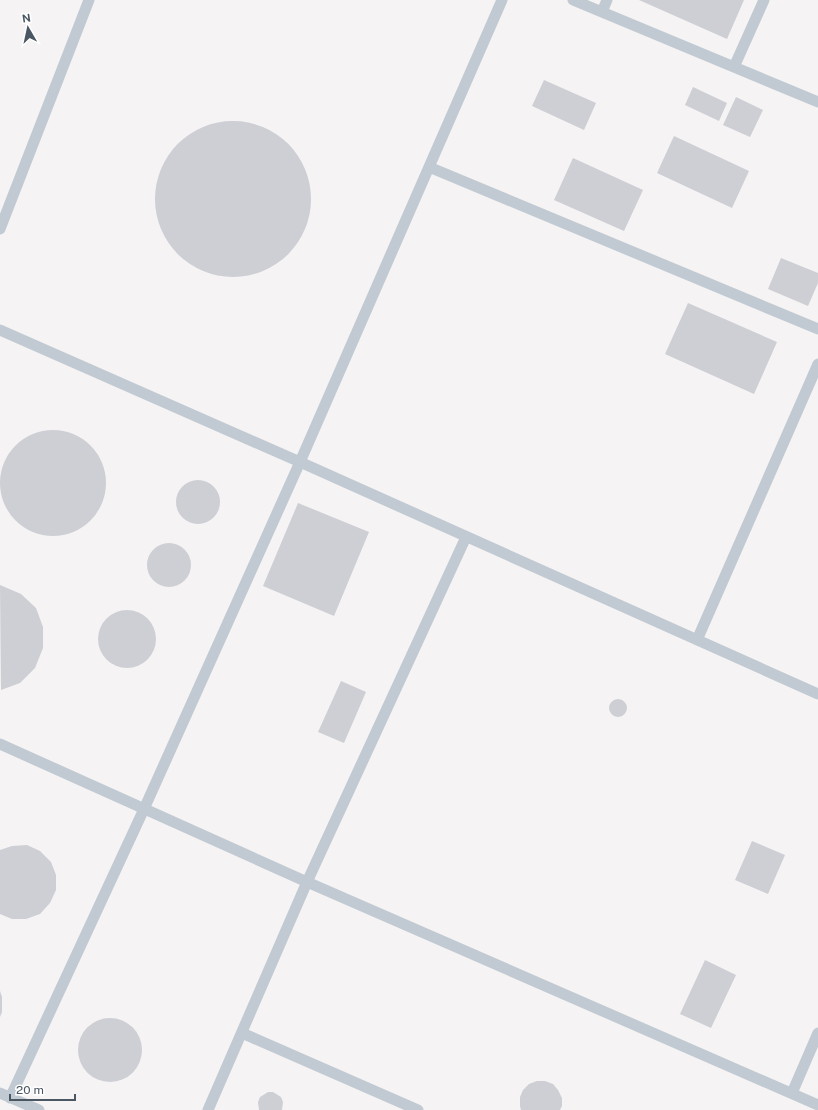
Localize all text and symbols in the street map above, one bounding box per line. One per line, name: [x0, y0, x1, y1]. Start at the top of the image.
north arrow: [8, 8, 48, 48]
text: N: [21, 12, 32, 25]
scale bar: [10, 1076, 75, 1102]
text: 20 m: [16, 1083, 44, 1097]

